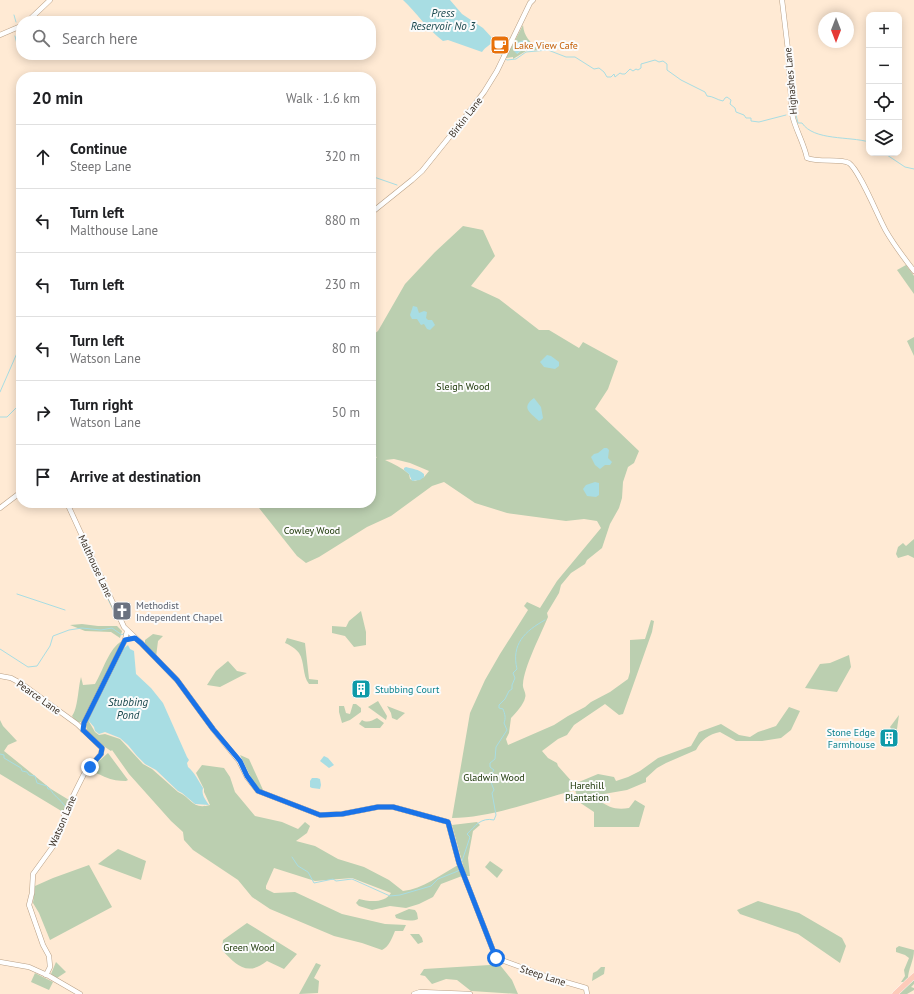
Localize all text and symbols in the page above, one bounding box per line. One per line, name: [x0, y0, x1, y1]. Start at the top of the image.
water label: Press Reservoir No 3: [411, 6, 476, 33]
north arrow: [818, 12, 854, 48]
map controls: [866, 12, 902, 156]
button: +: [866, 12, 902, 48]
search box: [16, 16, 376, 60]
icon: search: [30, 27, 52, 49]
text: Search here: [62, 29, 138, 48]
cafe icon: Lake View Cafe: [489, 34, 511, 56]
place label: Lake View Cafe: [514, 39, 578, 52]
street label: Highashes Lane: [781, 47, 800, 115]
button: −: [866, 48, 902, 84]
button: locate: [866, 84, 902, 120]
text: 20 min: [32, 87, 83, 109]
text: Walk · 1.6 km: [286, 90, 360, 107]
street label: Birkin Lane: [445, 94, 485, 140]
button: layers: [866, 120, 902, 156]
text: Continue: [70, 139, 127, 158]
icon: ahead: [32, 146, 54, 168]
text: 320 m: [325, 148, 360, 165]
text: Steep Lane: [70, 158, 131, 175]
text: Turn left: [70, 203, 124, 222]
icon: left: [32, 210, 54, 232]
text: 880 m: [325, 212, 360, 229]
text: Malthouse Lane: [70, 222, 158, 239]
icon: left: [32, 274, 54, 296]
text: Turn left: [70, 275, 124, 294]
text: 230 m: [325, 276, 360, 293]
text: Turn left: [70, 331, 124, 350]
icon: left: [32, 338, 54, 360]
text: 80 m: [332, 340, 360, 357]
text: Watson Lane: [70, 350, 141, 367]
park label: Sleigh Wood: [436, 380, 490, 393]
text: Turn right: [70, 395, 133, 414]
icon: right: [32, 402, 54, 424]
text: 50 m: [332, 404, 360, 421]
text: Watson Lane: [70, 414, 141, 431]
icon: arrive: [32, 466, 54, 488]
text: Arrive at destination: [70, 467, 201, 486]
park label: Cowley Wood: [284, 524, 340, 537]
street label: Malthouse Lane: [75, 533, 116, 600]
place label: Methodist Independent Chapel: [136, 599, 222, 624]
church icon: Methodist Independent Chapel: [111, 600, 133, 622]
street label: Pearce Lane: [14, 677, 63, 717]
building icon: Stubbing Court: [350, 678, 372, 700]
place label: Stubbing Court: [375, 683, 440, 696]
water label: Stubbing Pond: [108, 695, 149, 722]
place label: Stone Edge Farmhouse: [827, 726, 875, 751]
building icon: Stone Edge Farmhouse: [878, 727, 900, 749]
route end: [81, 758, 99, 776]
park label: Gladwin Wood: [463, 771, 525, 784]
park label: Harehill Plantation: [565, 779, 609, 804]
street label: Watson Lane: [46, 794, 79, 849]
park label: Green Wood: [223, 941, 275, 954]
route start: [487, 949, 505, 967]
street label: Steep Lane: [518, 962, 567, 989]

